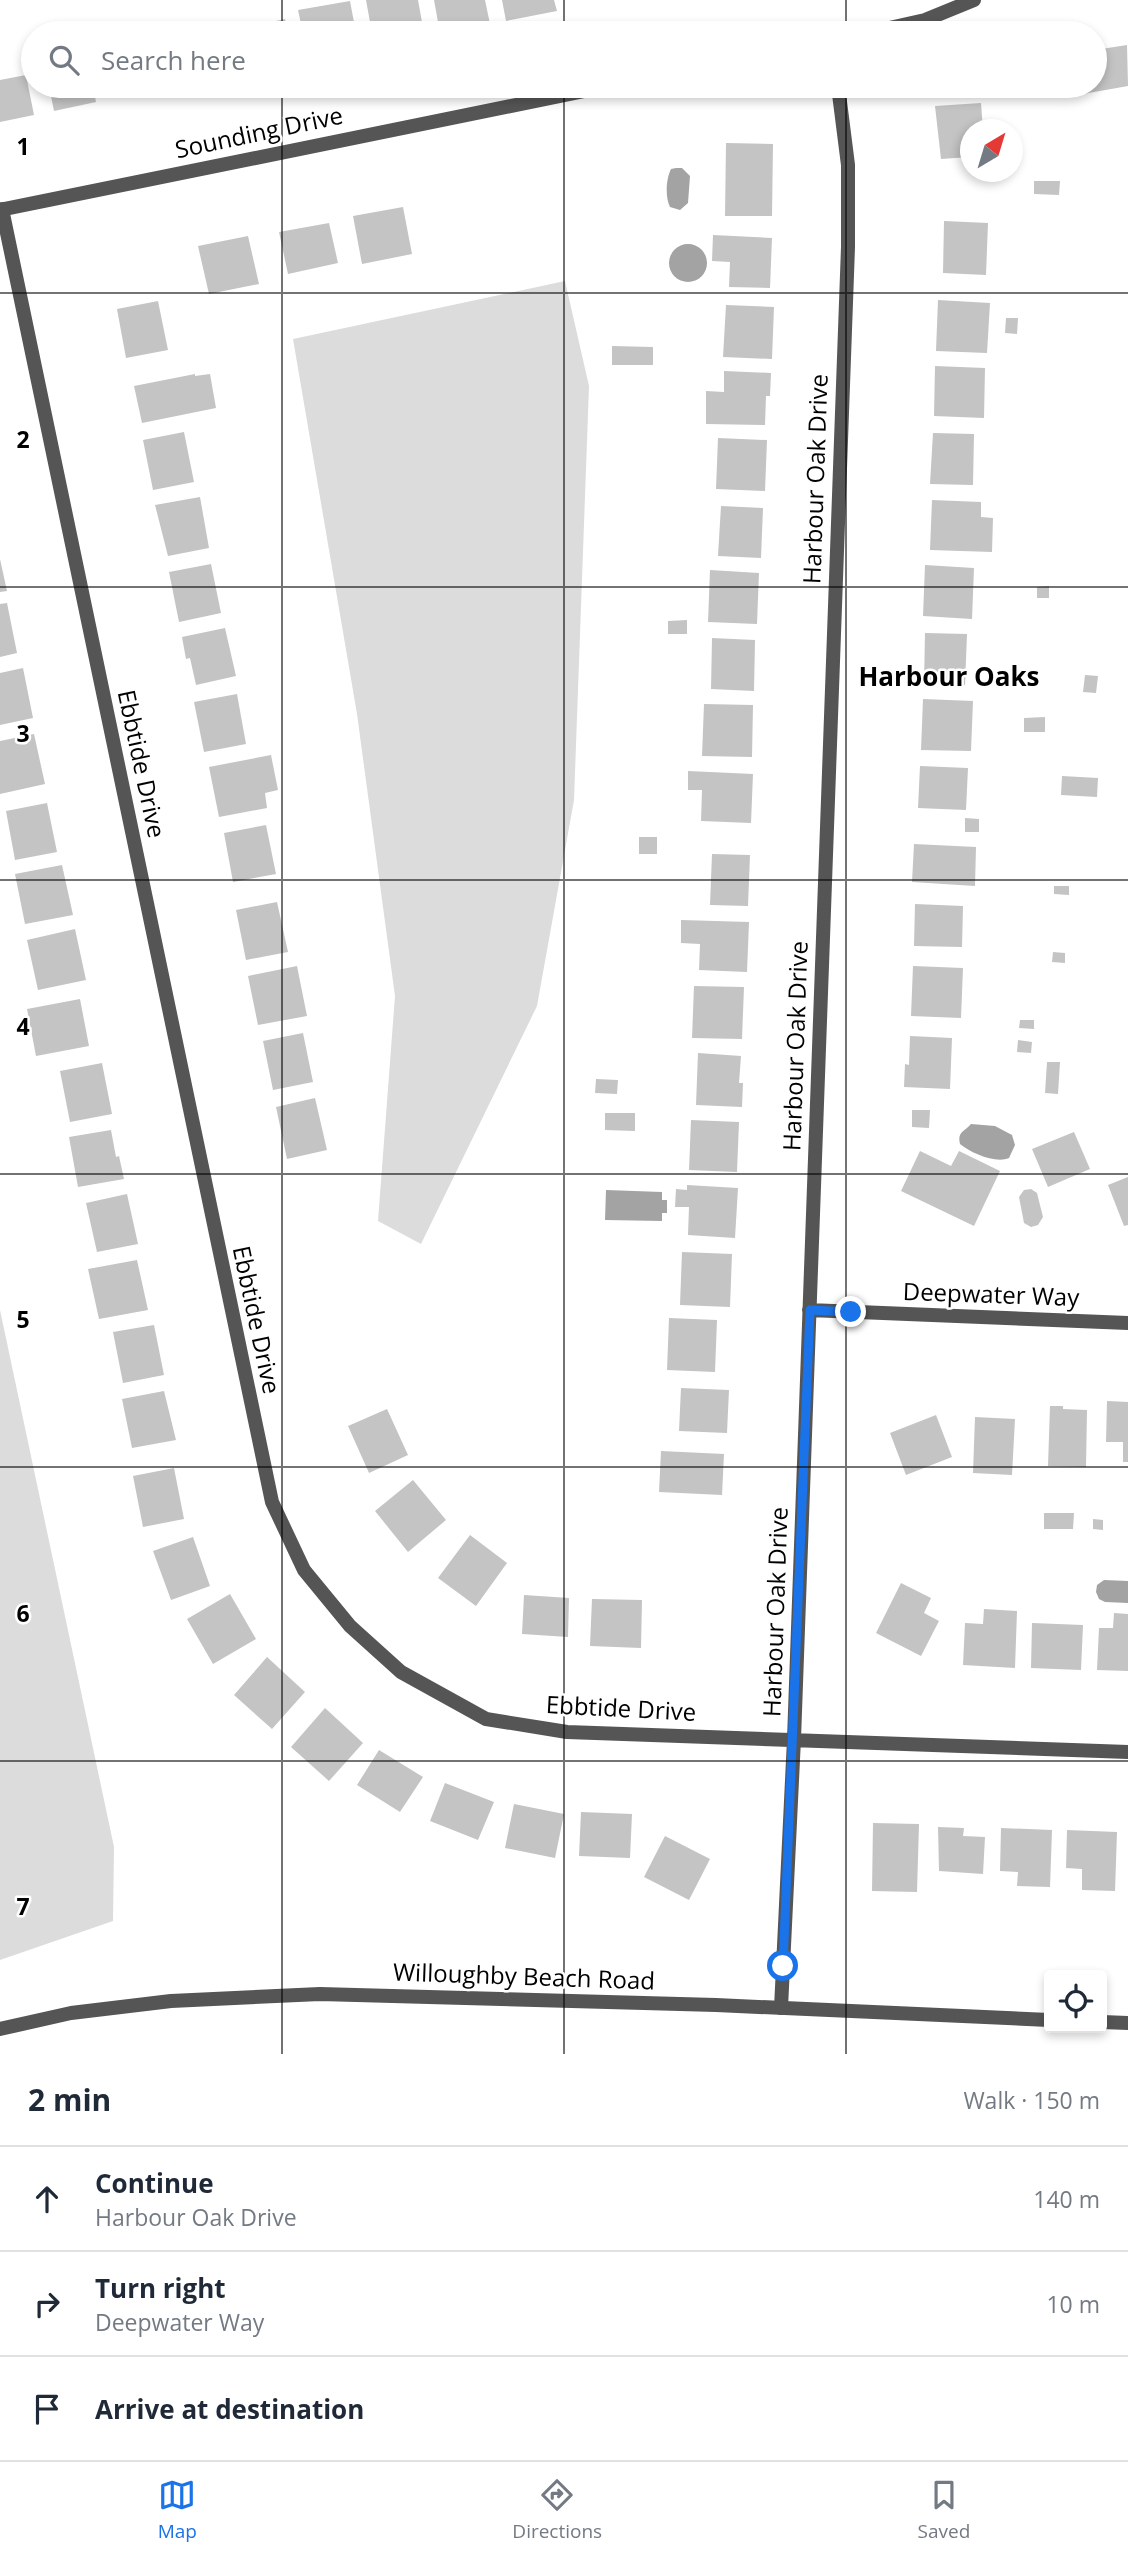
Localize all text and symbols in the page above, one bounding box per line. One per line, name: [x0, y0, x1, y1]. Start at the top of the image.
search box: [21, 21, 1107, 98]
icon: search: [45, 41, 83, 79]
text: Search here: [101, 42, 246, 78]
street label: Sounding Drive: [172, 98, 346, 165]
north arrow: [960, 119, 1023, 182]
text: 1: [16, 130, 30, 162]
street label: Harbour Oak Drive: [794, 373, 835, 585]
text: 2: [16, 423, 30, 455]
district label: Harbour Oaks: [858, 658, 1040, 694]
street label: Ebbtide Drive: [111, 687, 174, 841]
text: 3: [16, 717, 30, 749]
street label: Harbour Oak Drive: [774, 940, 815, 1152]
text: 4: [16, 1010, 30, 1042]
street label: Ebbtide Drive: [226, 1243, 289, 1397]
street label: Deepwater Way: [902, 1274, 1081, 1313]
route end: [835, 1296, 866, 1327]
text: 5: [16, 1303, 30, 1335]
street label: Harbour Oak Drive: [754, 1506, 795, 1718]
text: 6: [16, 1597, 30, 1629]
street label: Ebbtide Drive: [545, 1687, 697, 1728]
text: 7: [16, 1890, 30, 1922]
route start: [767, 1950, 798, 1981]
street label: Willoughby Beach Road: [392, 1954, 656, 1997]
map controls: [1044, 1970, 1107, 2033]
button: locate: [1044, 1970, 1107, 2033]
text: 2 min: [28, 2079, 111, 2120]
text: Walk · 150 m: [963, 2084, 1100, 2116]
text: Continue: [95, 2165, 214, 2201]
icon: ahead: [28, 2180, 66, 2218]
text: 140 m: [1033, 2183, 1100, 2215]
text: Harbour Oak Drive: [95, 2201, 297, 2233]
text: Turn right: [95, 2270, 226, 2306]
icon: right: [28, 2285, 66, 2323]
text: 10 m: [1046, 2288, 1100, 2320]
text: Deepwater Way: [95, 2306, 264, 2338]
icon: arrive: [28, 2390, 66, 2428]
text: Arrive at destination: [95, 2391, 364, 2427]
tab: Map: [158, 2476, 197, 2544]
tab: Directions: [512, 2476, 602, 2544]
tab: Saved: [918, 2476, 970, 2544]

